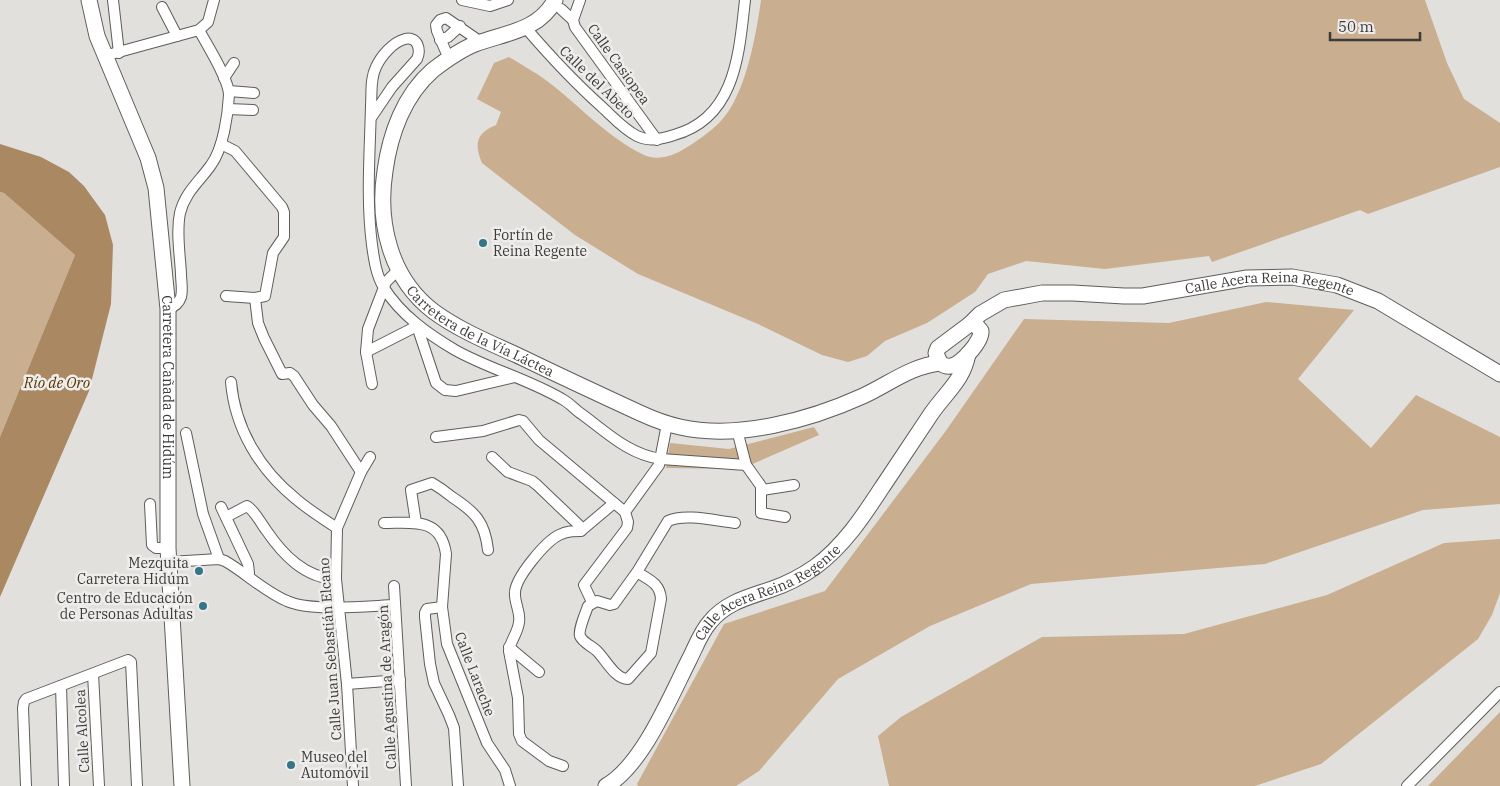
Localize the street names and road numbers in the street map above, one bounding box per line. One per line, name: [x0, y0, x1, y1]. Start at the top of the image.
street label: Calle Casiopea: [584, 20, 655, 108]
street label: Calle del Abeto: [556, 42, 638, 122]
street label: Calle Acera Reina Regente: [1184, 268, 1357, 300]
street label: Carretera de la Vía Láctea: [403, 282, 557, 381]
street label: Carretera Cañada de Hidúm: [158, 294, 177, 479]
street label: Calle Acera Reina Regente: [691, 540, 844, 644]
street label: Calle Juan Sebastián Elcano: [315, 557, 345, 741]
street label: Calle Agustina de Aragón: [374, 604, 400, 770]
street label: Calle Larache: [451, 629, 499, 719]
street label: Calle Alcolea: [71, 688, 93, 773]

